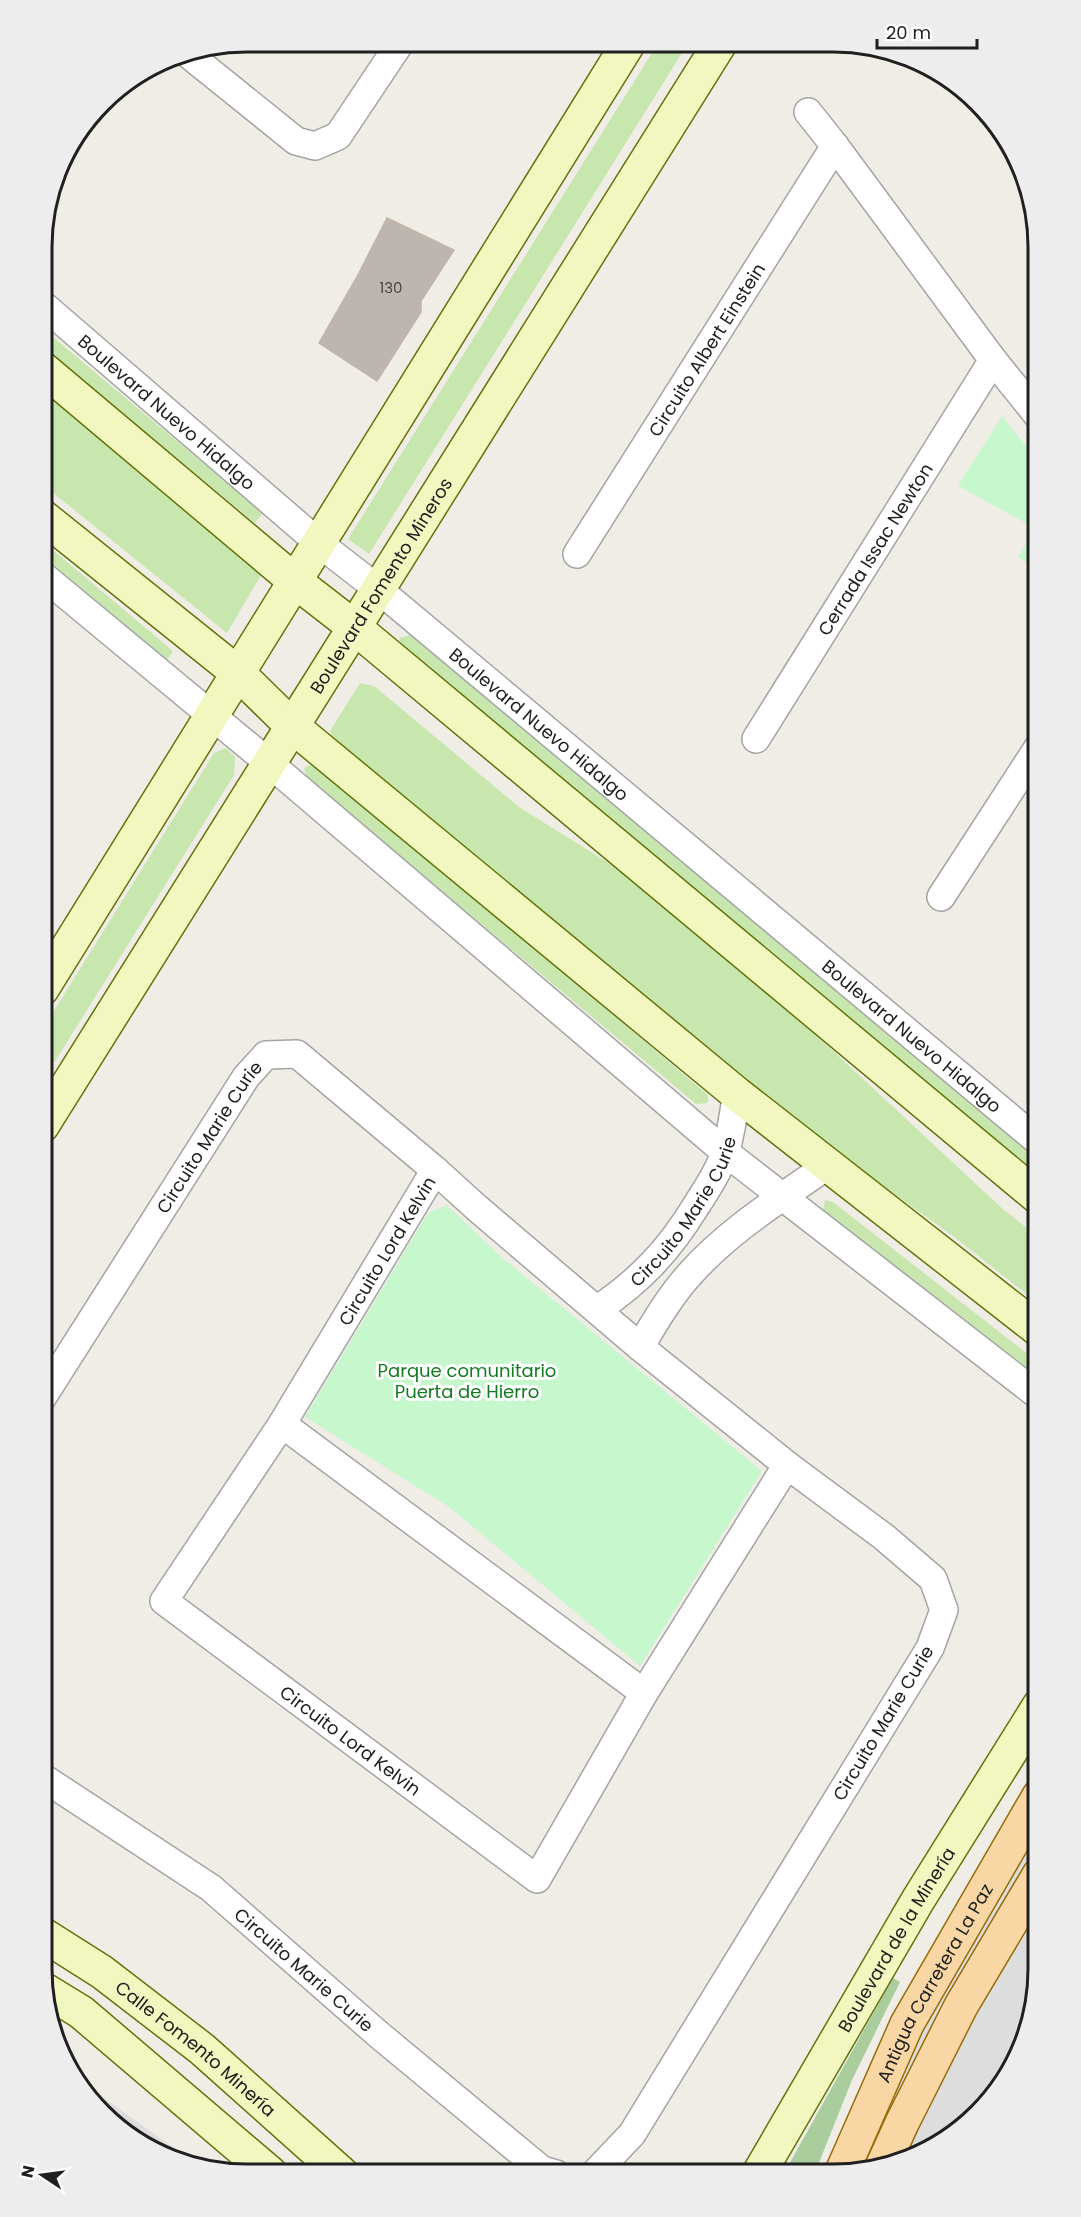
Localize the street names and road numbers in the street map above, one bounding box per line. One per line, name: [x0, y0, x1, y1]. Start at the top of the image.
street label: Circuito Albert Einstein: [642, 258, 771, 441]
street label: Boulevard Nuevo Hidalgo: [73, 328, 261, 495]
street label: Cerrada Issac Newton: [811, 458, 938, 640]
street label: Boulevard Fomento Mineros: [303, 472, 458, 698]
street label: Boulevard Nuevo Hidalgo: [444, 642, 634, 806]
street label: Boulevard Nuevo Hidalgo: [817, 953, 1007, 1118]
street label: Circuito Marie Curie: [150, 1055, 268, 1218]
street label: Circuito Marie Curie: [624, 1134, 742, 1292]
street label: Circuito Lord Kelvin: [332, 1172, 442, 1330]
street label: Circuito Marie Curie: [827, 1641, 939, 1805]
street label: Circuito Lord Kelvin: [275, 1679, 426, 1801]
street label: Boulevard de la Minería: [831, 1842, 961, 2037]
street label: Antigua Carretera La Paz: [870, 1879, 998, 2086]
street label: Circuito Marie Curie: [229, 1902, 379, 2037]
street label: Calle Fomento Minería: [110, 1974, 282, 2122]

